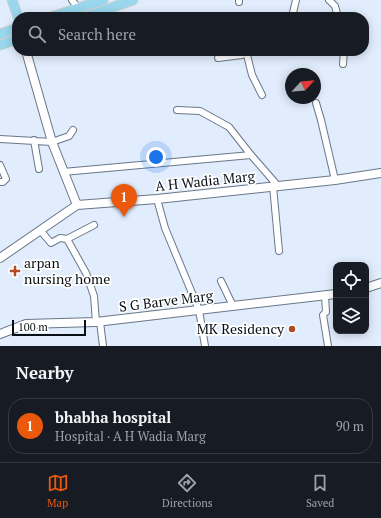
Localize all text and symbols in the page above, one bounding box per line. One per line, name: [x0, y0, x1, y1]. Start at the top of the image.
search box: [12, 12, 369, 56]
icon: search: [26, 23, 48, 45]
text: Search here: [58, 24, 136, 44]
north arrow: [285, 68, 321, 104]
your location: [146, 147, 166, 167]
street label: A H Wadia Marg: [154, 166, 256, 195]
pin: 1: [111, 184, 137, 217]
place label: arpan nursing home: [24, 253, 110, 288]
map controls: [333, 262, 369, 334]
button: locate: [333, 262, 369, 298]
marker: arpan nursing home: [9, 265, 21, 277]
street label: S G Barve Marg: [118, 285, 215, 316]
button: layers: [333, 298, 369, 334]
scale bar: [12, 318, 86, 337]
place label: MK Residency: [197, 319, 285, 338]
text: 100 m: [18, 320, 48, 334]
marker: MK Residency: [287, 324, 297, 334]
text: Nearby: [16, 361, 74, 384]
text: bhabha hospital: [55, 407, 171, 427]
text: 1: [26, 417, 34, 435]
text: 90 m: [336, 417, 364, 435]
text: Hospital · A H Wadia Marg: [55, 427, 206, 445]
tab: Map: [47, 472, 69, 510]
tab: Directions: [162, 472, 213, 510]
tab: Saved: [306, 472, 334, 510]

